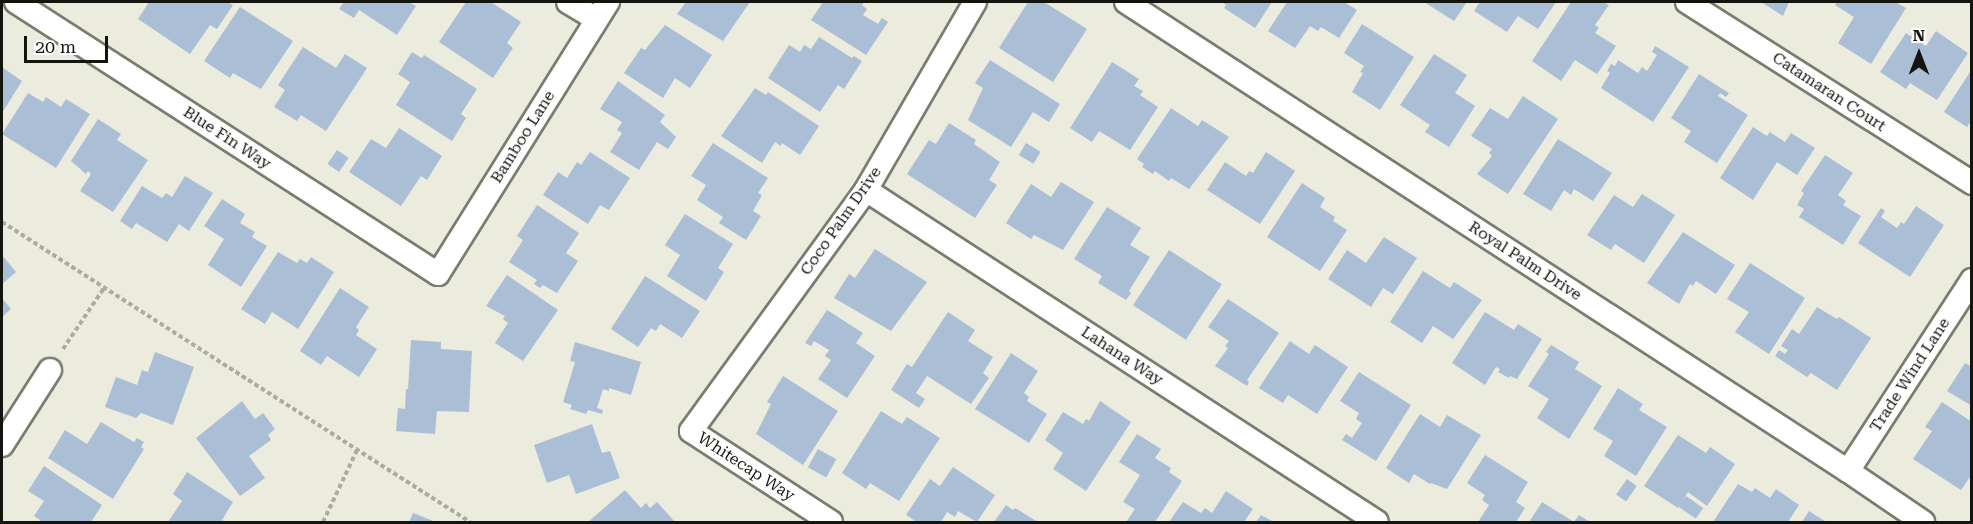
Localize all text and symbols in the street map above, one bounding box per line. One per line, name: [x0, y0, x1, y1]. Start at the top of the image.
scale bar: [27, 24, 111, 62]
north arrow: [1889, 24, 1949, 84]
text: N: [1913, 26, 1925, 45]
text: 20 m: [35, 36, 76, 57]
street label: Catamaran Court: [1769, 48, 1889, 136]
street label: Bamboo Lane: [487, 87, 559, 187]
street label: Blue Fin Way: [179, 102, 275, 174]
street label: Coco Palm Drive: [796, 163, 886, 279]
street label: Royal Palm Drive: [1465, 217, 1585, 305]
street label: Trade Wind Lane: [1866, 314, 1954, 436]
street label: Lahana Way: [1077, 322, 1167, 390]
street label: Whitecap Way: [694, 428, 798, 506]

